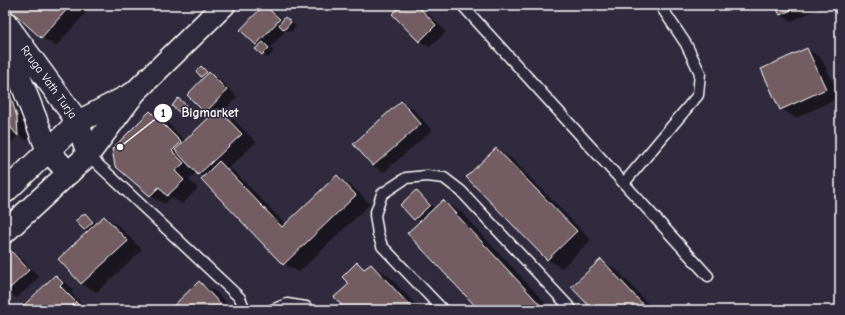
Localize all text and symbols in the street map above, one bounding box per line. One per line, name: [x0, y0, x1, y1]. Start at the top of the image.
street label: Rruga Vath Turja: [18, 43, 80, 121]
callout: Bigmarket: [153, 100, 246, 125]
text: Bigmarket: [181, 105, 239, 120]
text: 1: [161, 106, 166, 120]

